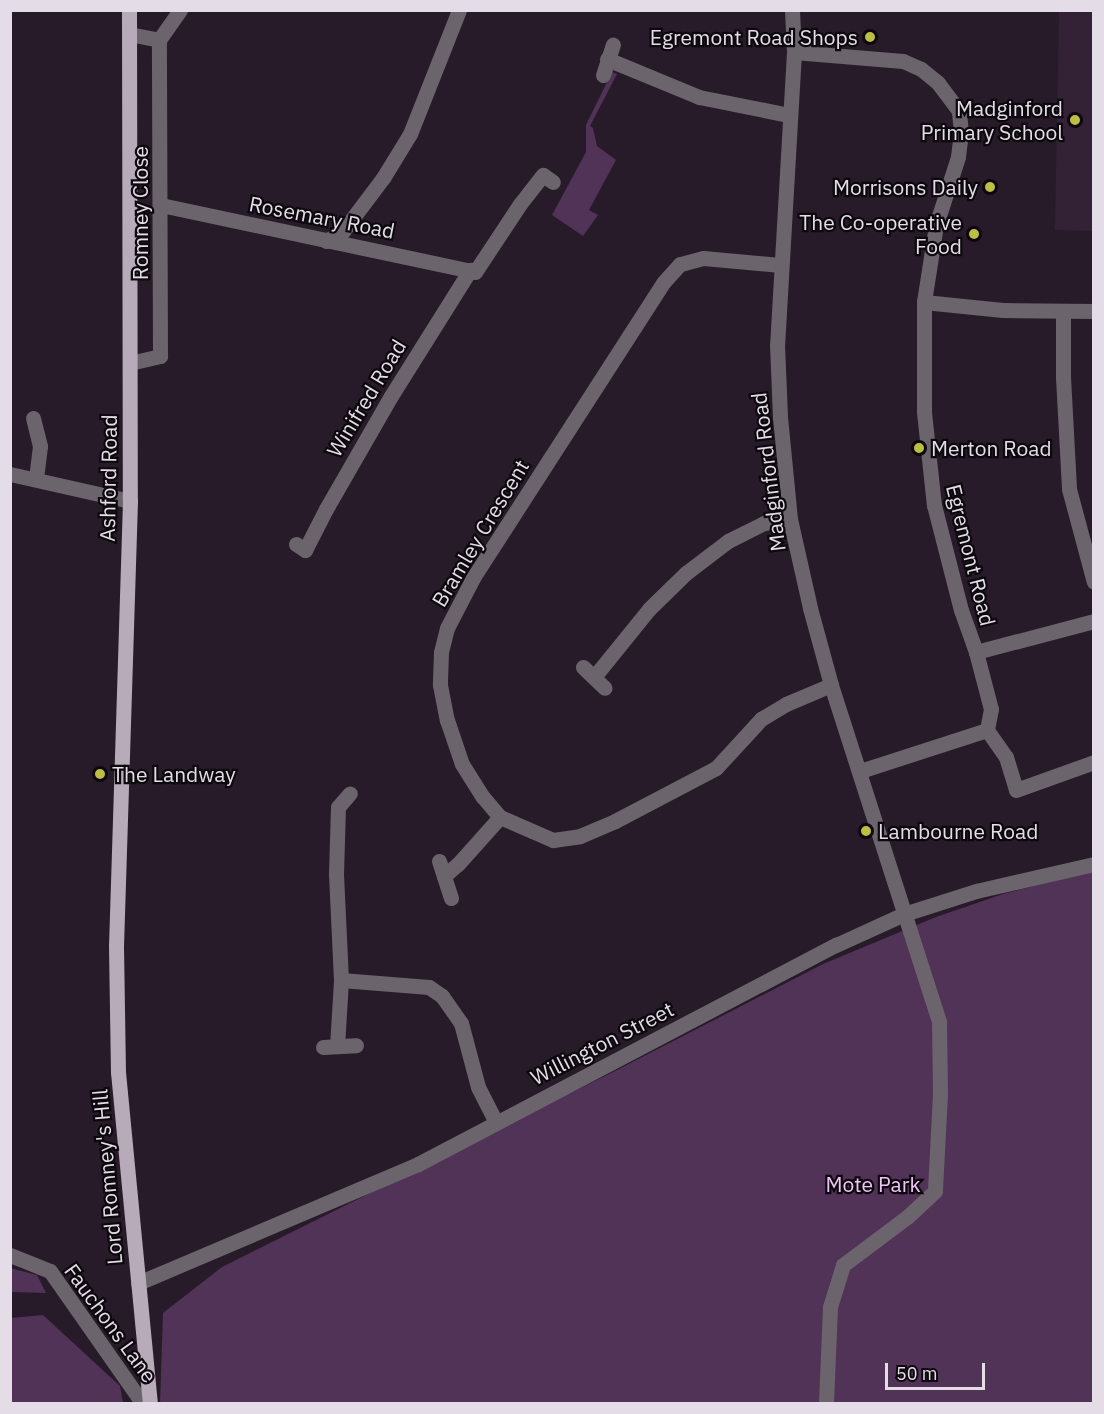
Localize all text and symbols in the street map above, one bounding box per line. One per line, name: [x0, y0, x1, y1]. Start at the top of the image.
place label: Egremont Road Shops: [650, 24, 858, 50]
marker: Egremont Road Shops: [863, 30, 877, 44]
place label: Madginford Primary School: [921, 95, 1063, 145]
marker: Madginford Primary School: [1068, 113, 1082, 127]
street label: Romney Close: [127, 146, 153, 280]
place label: Morrisons Daily: [833, 174, 978, 200]
marker: Morrisons Daily: [983, 180, 997, 194]
street label: Rosemary Road: [247, 191, 397, 243]
place label: The Co-operative Food: [799, 209, 962, 259]
marker: The Co-operative Food: [967, 227, 981, 241]
street label: Winifred Road: [321, 335, 411, 461]
street label: Madginford Road: [746, 391, 790, 553]
street label: Ashford Road: [94, 414, 122, 542]
place label: Merton Road: [931, 435, 1052, 461]
marker: Merton Road: [912, 441, 926, 455]
street label: Bramley Crescent: [426, 455, 534, 611]
street label: Egremont Road: [941, 482, 1001, 628]
place label: The Landway: [112, 761, 236, 787]
marker: The Landway: [93, 767, 107, 781]
place label: Lambourne Road: [878, 818, 1038, 844]
marker: Lambourne Road: [859, 824, 873, 838]
street label: Willington Street: [526, 996, 678, 1090]
street label: Lord Romney's Hill: [87, 1088, 127, 1266]
park label: Mote Park: [825, 1171, 921, 1197]
street label: Fauchons Lane: [59, 1259, 163, 1387]
scale bar: [888, 1351, 988, 1389]
text: 50 m: [896, 1362, 938, 1385]

